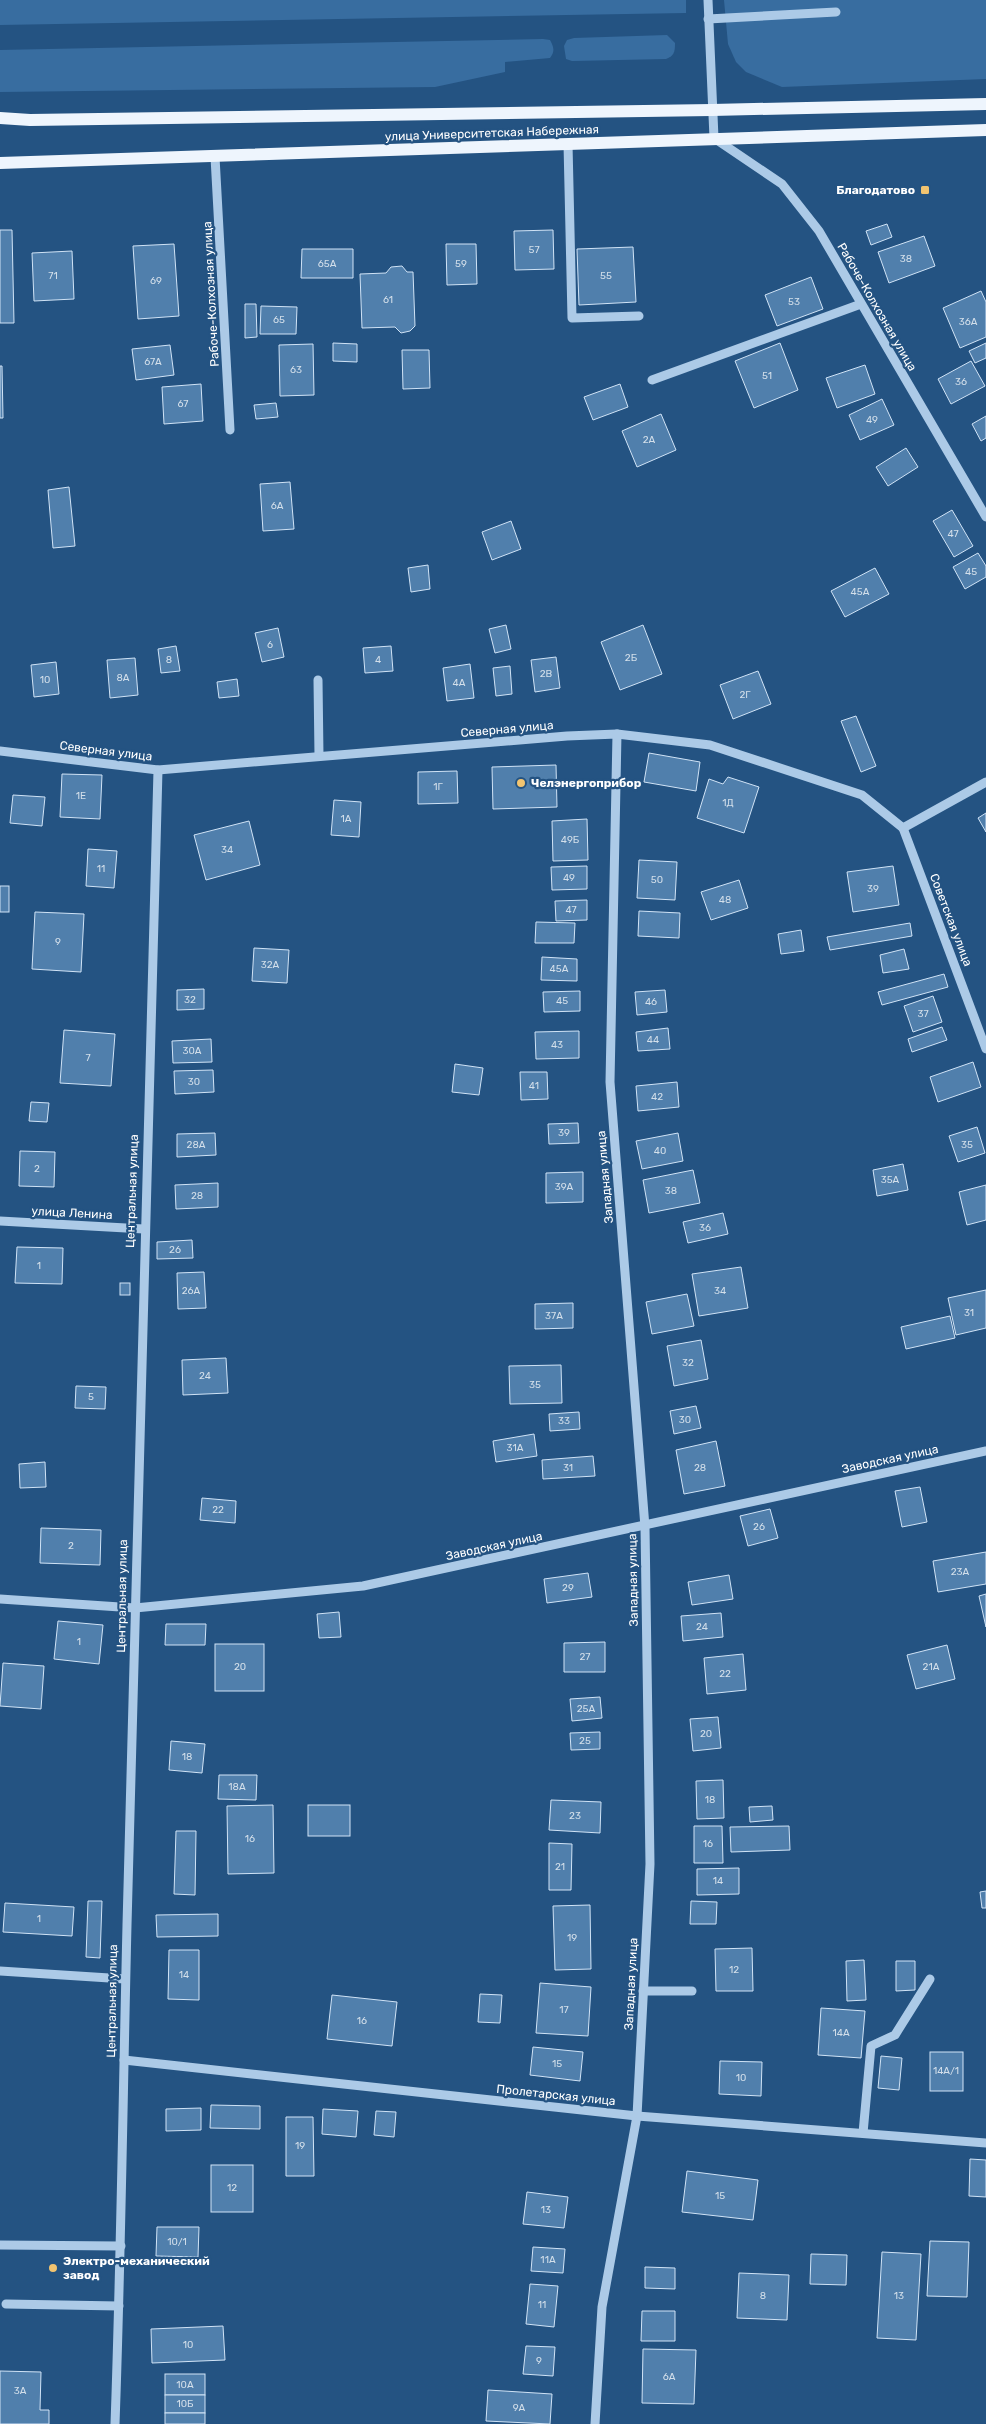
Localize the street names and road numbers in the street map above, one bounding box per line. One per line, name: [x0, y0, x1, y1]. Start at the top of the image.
street label: улица Университетская Набережная: [385, 122, 599, 144]
street label: Рабоче-Колхозная улица: [200, 221, 222, 367]
street label: Рабоче-Колхозная улица: [835, 240, 919, 374]
street label: Северная улица: [460, 718, 554, 740]
street label: Северная улица: [59, 738, 153, 764]
street label: Советская улица: [927, 872, 975, 968]
street label: Западная улица: [594, 1130, 616, 1224]
street label: Центральная улица: [123, 1134, 141, 1248]
street label: улица Ленина: [31, 1204, 113, 1222]
street label: Заводская улица: [840, 1442, 940, 1476]
street label: Заводская улица: [444, 1529, 544, 1563]
street label: Западная улица: [625, 1533, 641, 1627]
street label: Центральная улица: [114, 1539, 130, 1653]
street label: Западная улица: [622, 1937, 640, 2031]
street label: Центральная улица: [104, 1944, 120, 2058]
street label: Пролетарская улица: [496, 2082, 616, 2108]

